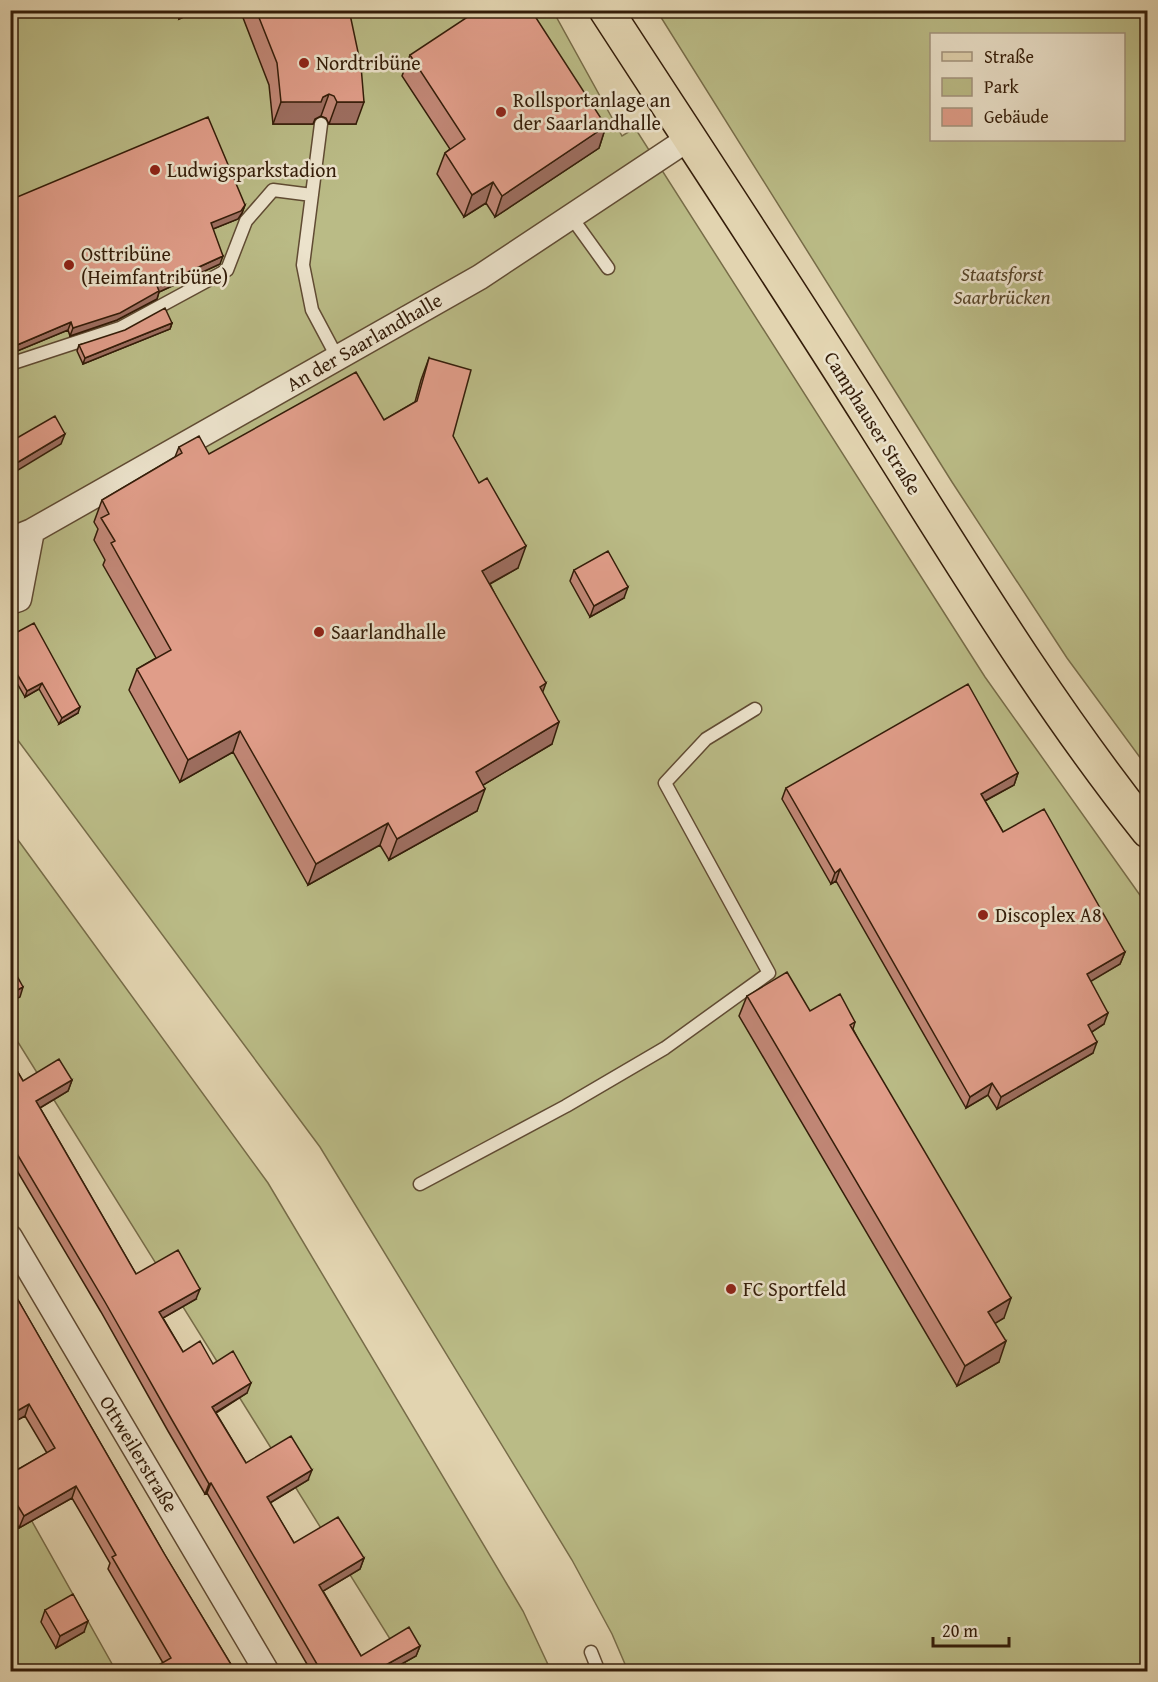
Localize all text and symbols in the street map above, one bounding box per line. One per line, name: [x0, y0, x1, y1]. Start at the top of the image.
legend: [930, 33, 1125, 141]
text: Straße: [984, 43, 1034, 70]
place label: Nordtribüne: [316, 48, 421, 77]
marker: Nordtribüne: [297, 56, 311, 70]
text: Park: [984, 73, 1020, 100]
place label: Rollsportanlage an der Saarlandhalle: [513, 85, 670, 137]
text: Gebäude: [984, 103, 1049, 130]
marker: Rollsportanlage an der Saarlandhalle: [494, 105, 508, 119]
place label: Ludwigsparkstadion: [167, 155, 337, 184]
marker: Ludwigsparkstadion: [148, 163, 162, 177]
place label: Osttribüne (Heimfantribüne): [81, 239, 228, 291]
marker: Osttribüne (Heimfantribüne): [62, 258, 76, 272]
park label: Staatsforst Saarbrücken: [953, 259, 1051, 311]
street label: An der Saarlandhalle: [280, 285, 447, 398]
street label: Camphauser Straße: [818, 345, 929, 500]
place label: Saarlandhalle: [331, 617, 446, 646]
marker: Saarlandhalle: [312, 625, 326, 639]
place label: Discoplex A8: [995, 900, 1102, 929]
marker: Discoplex A8: [976, 908, 990, 922]
place label: FC Sportfeld: [743, 1274, 847, 1303]
marker: FC Sportfeld: [724, 1282, 738, 1296]
street label: Ottweilerstraße: [93, 1390, 186, 1518]
scale bar: [933, 1610, 1010, 1648]
text: 20 m: [942, 1617, 978, 1644]

